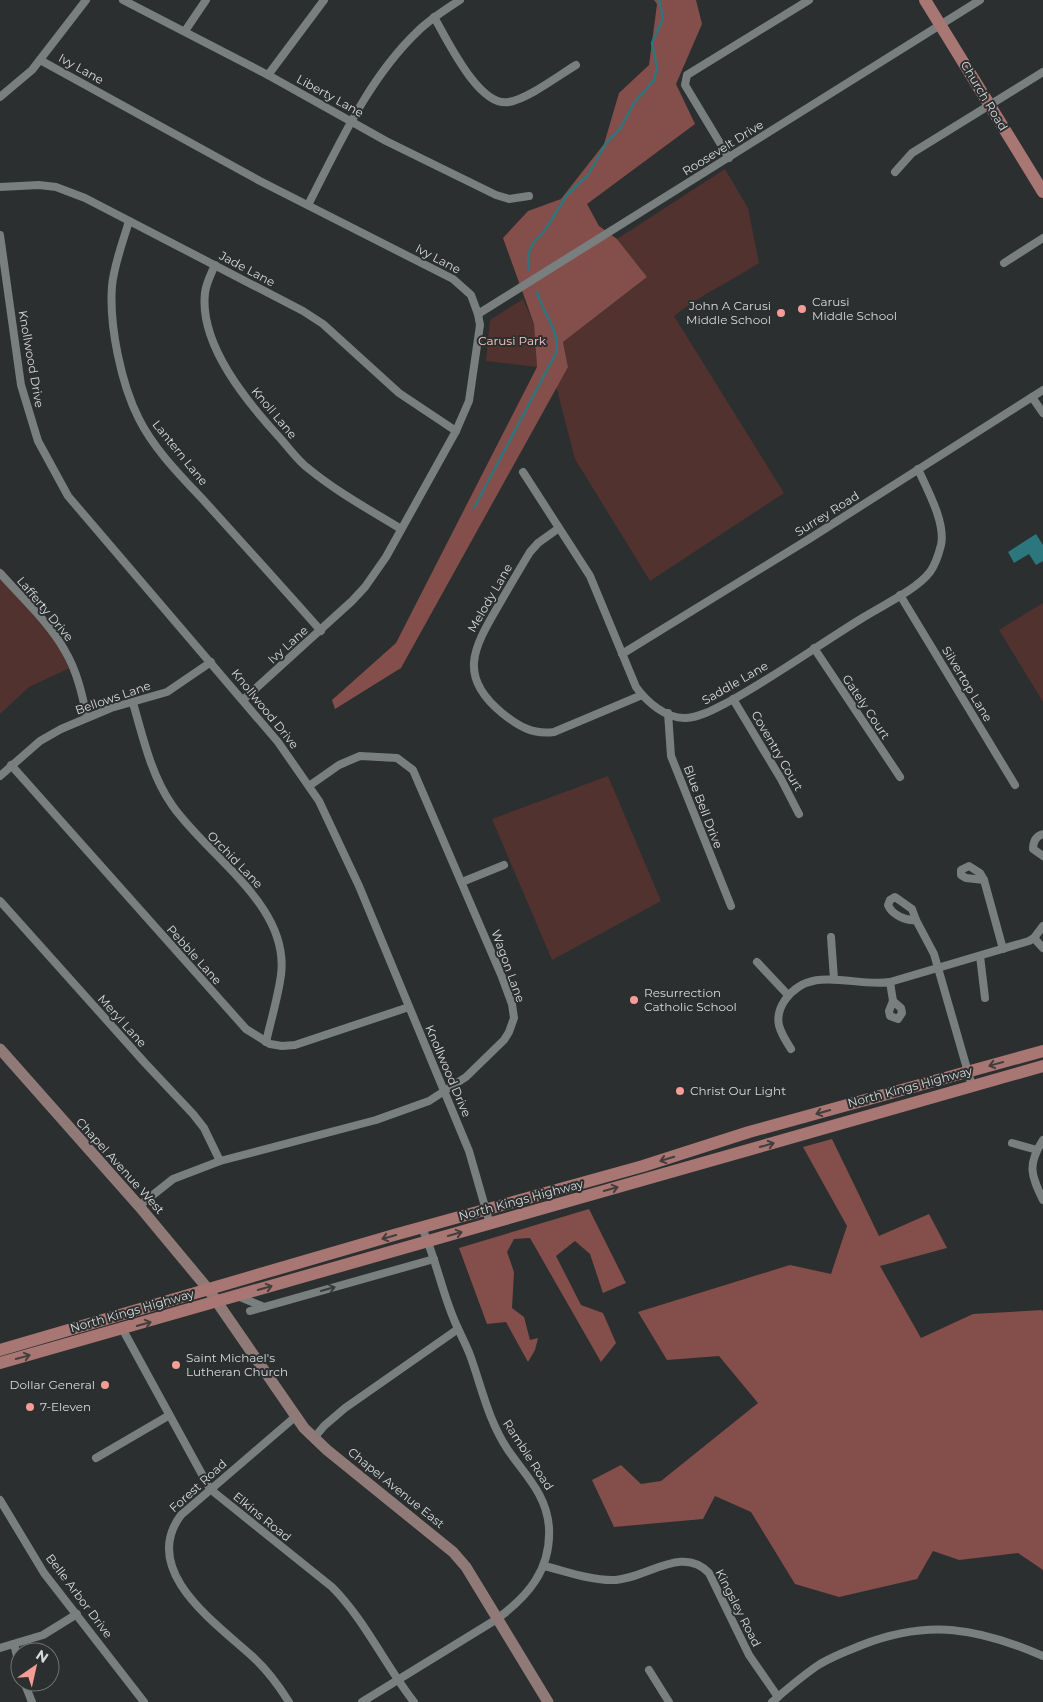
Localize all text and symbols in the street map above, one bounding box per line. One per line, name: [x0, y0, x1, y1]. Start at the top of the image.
street label: Ivy Lane: [56, 50, 106, 87]
street label: Church Road: [958, 58, 1011, 133]
street label: Liberty Lane: [294, 71, 366, 120]
street label: Roosevelt Drive: [679, 117, 766, 179]
street label: Ivy Lane: [413, 240, 463, 277]
street label: Jade Lane: [216, 247, 278, 290]
place label: Carusi Middle School: [812, 294, 897, 323]
place label: John A Carusi Middle School: [686, 298, 771, 327]
marker: Carusi Middle School: [796, 303, 808, 315]
marker: John A Carusi Middle School: [775, 307, 787, 319]
street label: Knollwood Drive: [16, 309, 47, 409]
park label: Carusi Park: [478, 333, 547, 348]
street label: Knoll Lane: [248, 384, 300, 442]
street label: Lantern Lane: [150, 417, 211, 488]
street label: Surrey Road: [792, 488, 862, 539]
street label: Melody Lane: [464, 561, 515, 635]
street label: Lafferty Drive: [14, 573, 77, 644]
street label: Ivy Lane: [264, 623, 311, 667]
street label: Silvertop Lane: [939, 643, 996, 724]
street label: Saddle Lane: [699, 658, 770, 708]
street label: Knollwood Drive: [229, 666, 302, 752]
street label: Gately Court: [839, 672, 894, 742]
street label: Bellows Lane: [73, 678, 153, 717]
street label: Coventry Court: [748, 708, 807, 794]
street label: Blue Bell Drive: [681, 763, 726, 851]
street label: Orchid Lane: [204, 828, 266, 891]
street label: Pebble Lane: [164, 922, 225, 988]
street label: Wagon Lane: [488, 927, 529, 1004]
place label: Resurrection Catholic School: [644, 985, 737, 1014]
street label: Meryl Lane: [95, 991, 150, 1050]
marker: Resurrection Catholic School: [628, 994, 640, 1006]
street label: Knollwood Drive: [422, 1022, 475, 1119]
one-way arrow: [988, 1059, 1004, 1069]
street label: North Kings Highway: [846, 1063, 974, 1110]
place label: Christ Our Light: [690, 1083, 786, 1098]
marker: Christ Our Light: [674, 1085, 686, 1097]
one-way arrow: [815, 1107, 831, 1117]
street label: Chapel Avenue West: [73, 1114, 168, 1217]
one-way arrow: [759, 1139, 775, 1149]
one-way arrow: [660, 1155, 676, 1164]
street label: North Kings Highway: [457, 1176, 585, 1223]
one-way arrow: [602, 1184, 618, 1194]
one-way arrow: [446, 1228, 462, 1238]
one-way arrow: [381, 1233, 397, 1242]
one-way arrow: [256, 1283, 272, 1293]
one-way arrow: [319, 1284, 335, 1293]
street label: North Kings Highway: [68, 1285, 196, 1335]
one-way arrow: [135, 1318, 151, 1328]
place label: Saint Michael's Lutheran Church: [186, 1350, 288, 1379]
one-way arrow: [14, 1352, 30, 1361]
marker: Saint Michael's Lutheran Church: [170, 1359, 182, 1371]
place label: Dollar General: [10, 1377, 95, 1392]
marker: Dollar General: [99, 1379, 111, 1391]
place label: 7-Eleven: [40, 1399, 91, 1414]
marker: 7-Eleven: [24, 1401, 36, 1413]
street label: Ramble Road: [500, 1416, 557, 1493]
street label: Chapel Avenue East: [345, 1444, 448, 1531]
street label: Forest Road: [166, 1456, 229, 1515]
street label: Elkins Road: [230, 1489, 294, 1545]
street label: Belle Arbor Drive: [43, 1551, 116, 1641]
street label: Kingsley Road: [712, 1566, 765, 1649]
north arrow: [10, 1642, 60, 1692]
text: N: [33, 1646, 52, 1667]

